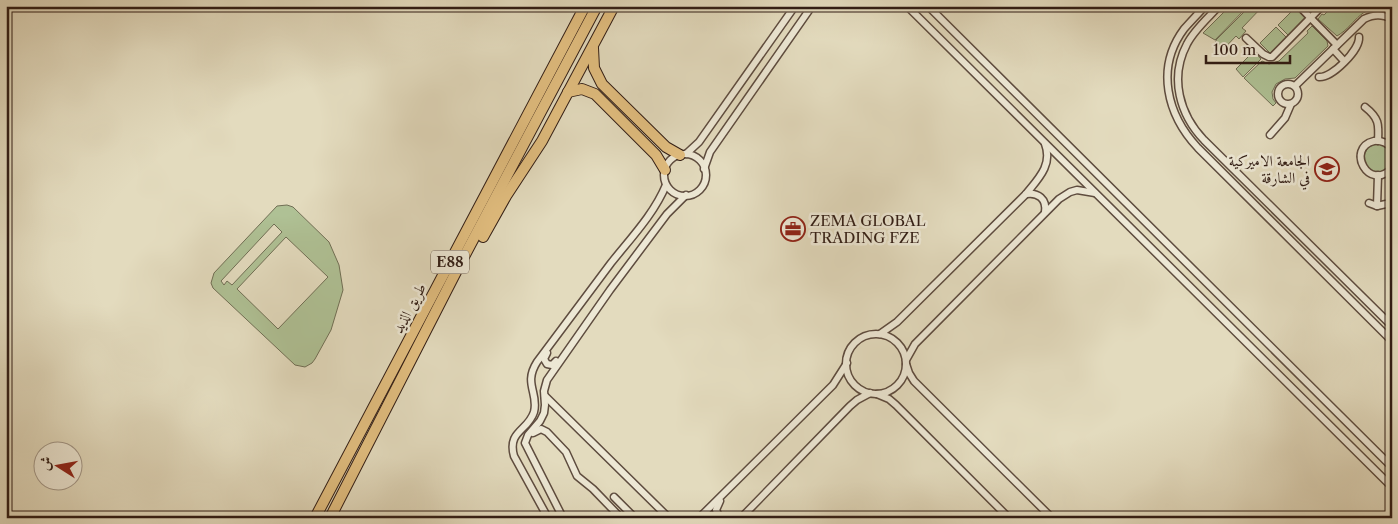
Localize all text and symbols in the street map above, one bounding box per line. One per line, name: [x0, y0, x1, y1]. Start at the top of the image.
scale bar: [1206, 32, 1289, 64]
text: 100 m: [1213, 40, 1256, 59]
place label: الجامعة الاميركية في الشارقة: [1229, 151, 1310, 190]
school or university icon: الجامعة الاميركية في الشارقة: [1314, 156, 1340, 182]
place label: ZEMA GLOBAL TRADING FZE: [810, 211, 926, 247]
office icon: ZEMA GLOBAL TRADING FZE: [780, 216, 806, 242]
road number: E88: [431, 250, 469, 274]
street label: طريق الذيد: [388, 280, 431, 337]
north arrow: [32, 442, 82, 492]
text: ش: [35, 455, 55, 472]

